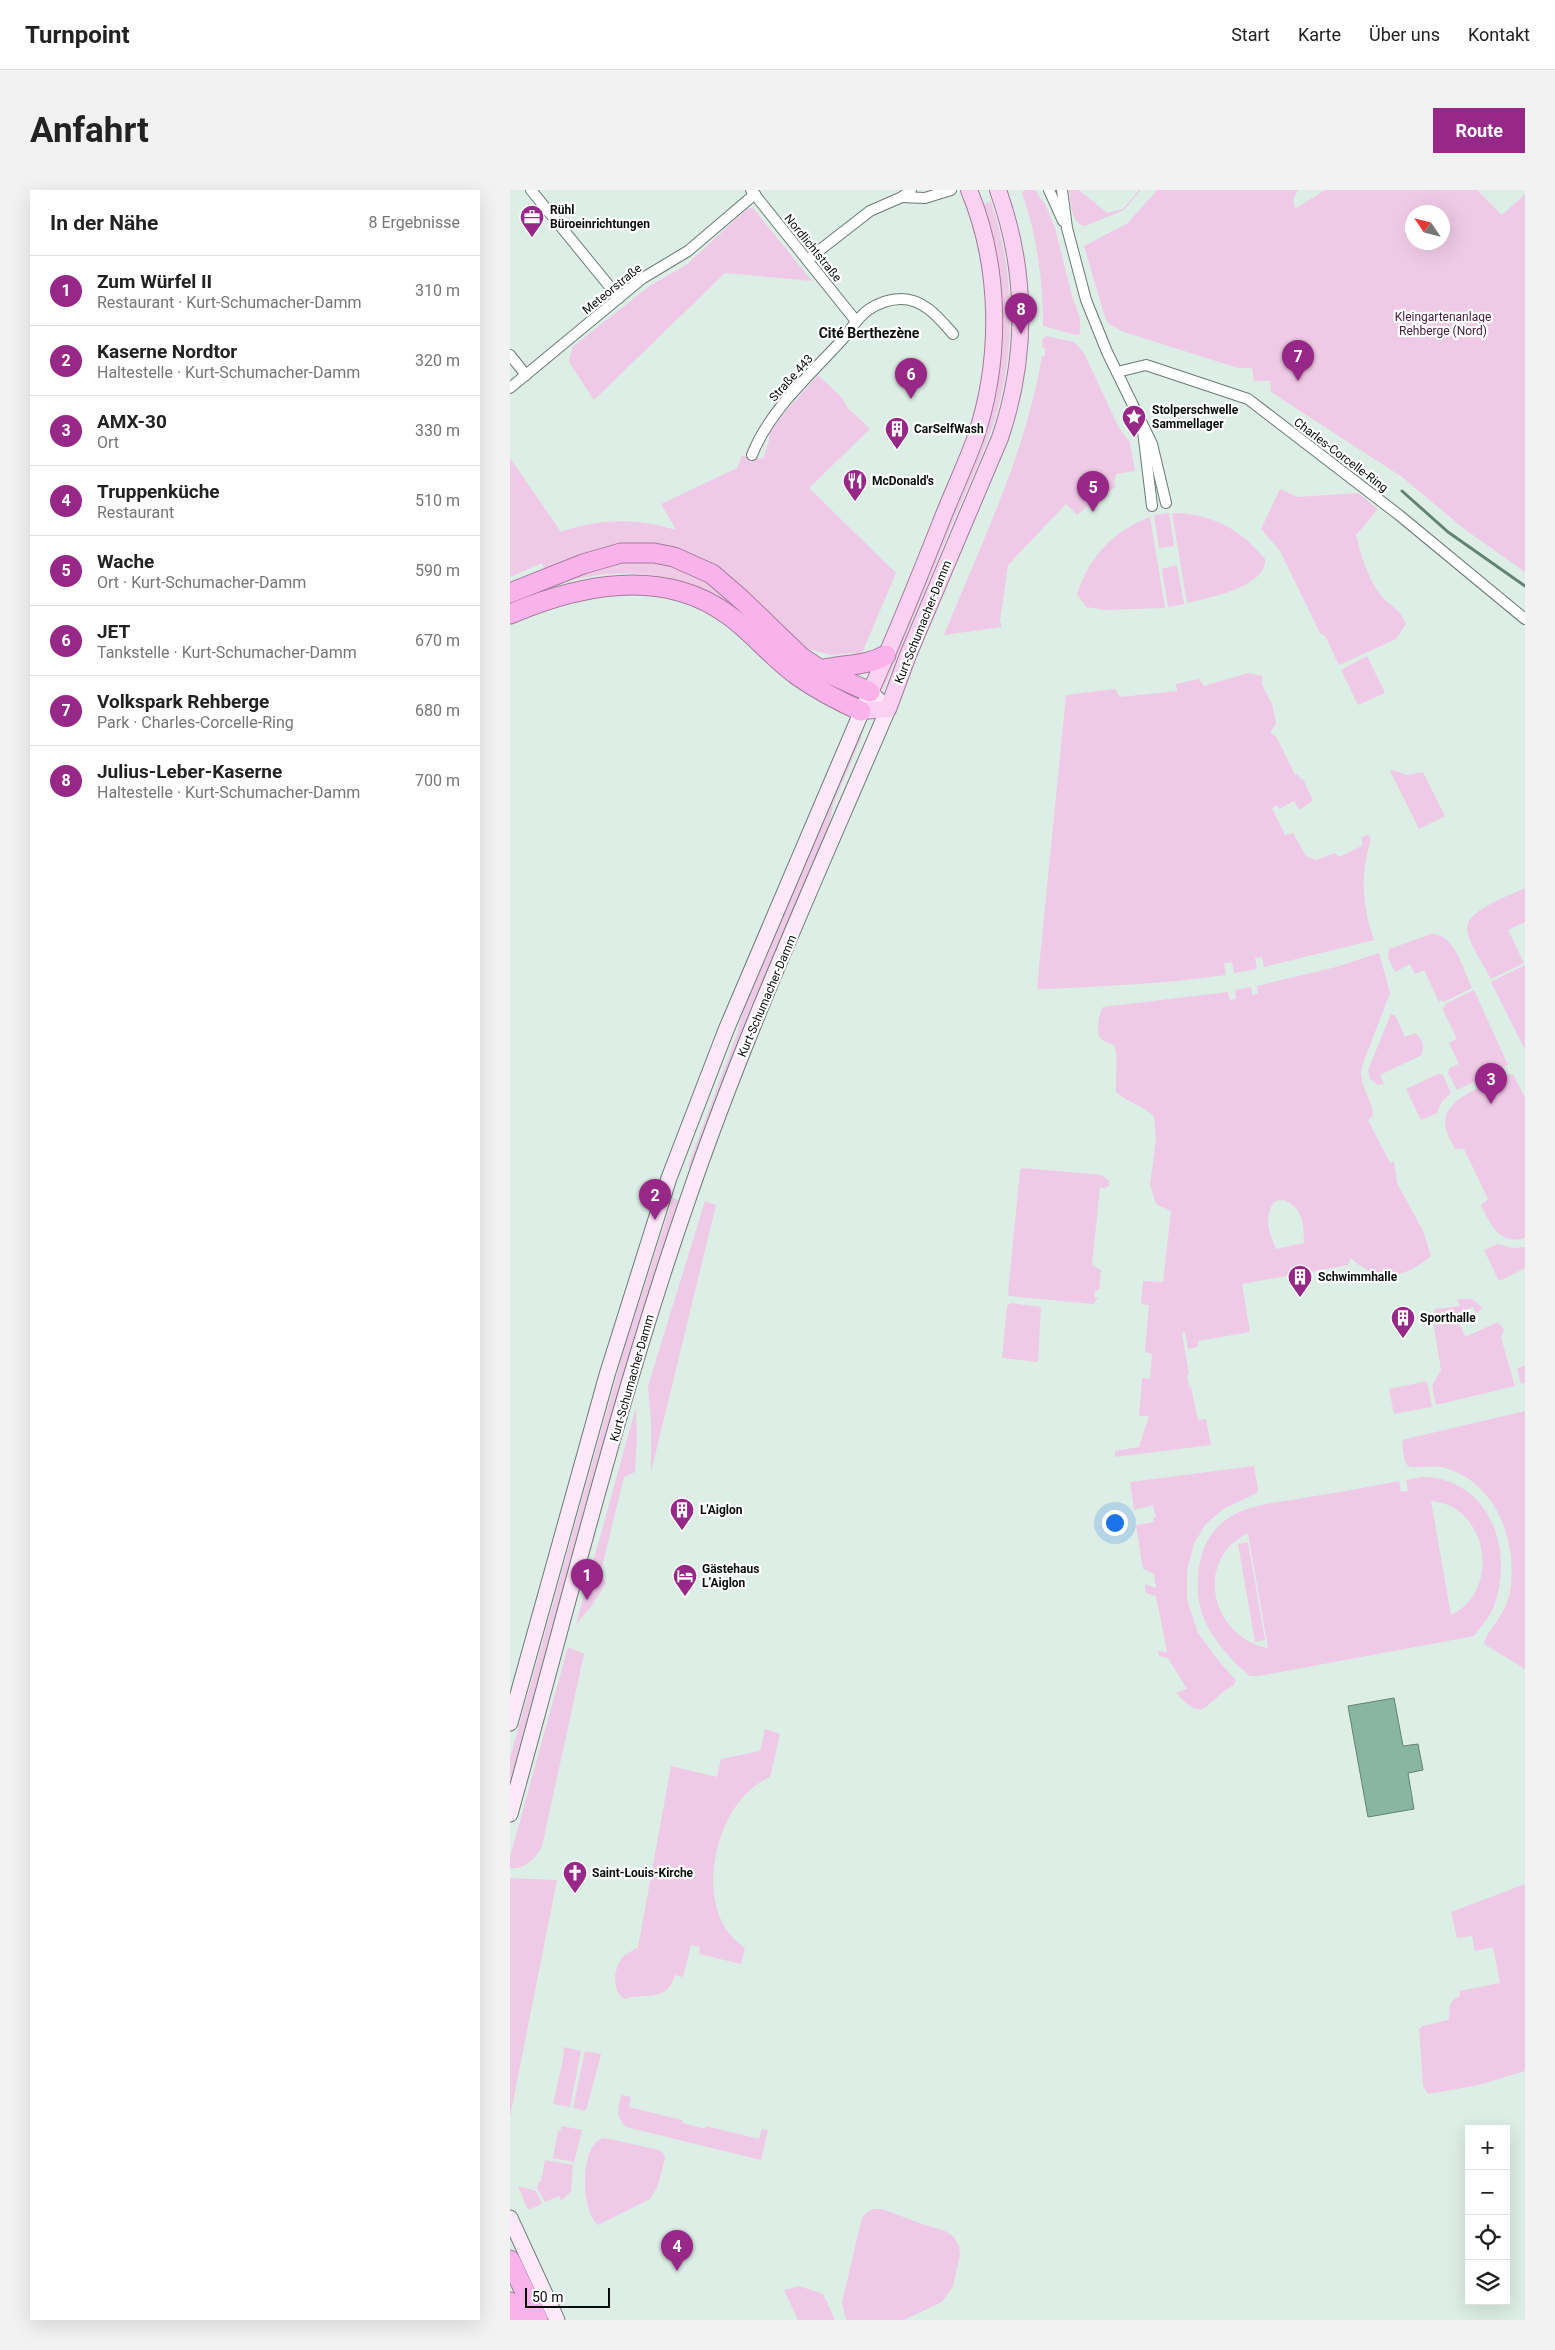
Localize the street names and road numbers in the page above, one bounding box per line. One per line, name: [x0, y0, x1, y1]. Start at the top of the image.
street label: Nordlichtstraße: [782, 211, 844, 285]
street label: Meteorstraße: [580, 261, 644, 317]
street label: Straße 443: [766, 352, 816, 404]
street label: Charles-Corcelle-Ring: [1291, 415, 1391, 495]
street label: Kurt-Schumacher-Damm: [892, 558, 954, 686]
street label: Kurt-Schumacher-Damm: [735, 933, 799, 1059]
street label: Kurt-Schumacher-Damm: [607, 1313, 657, 1443]

